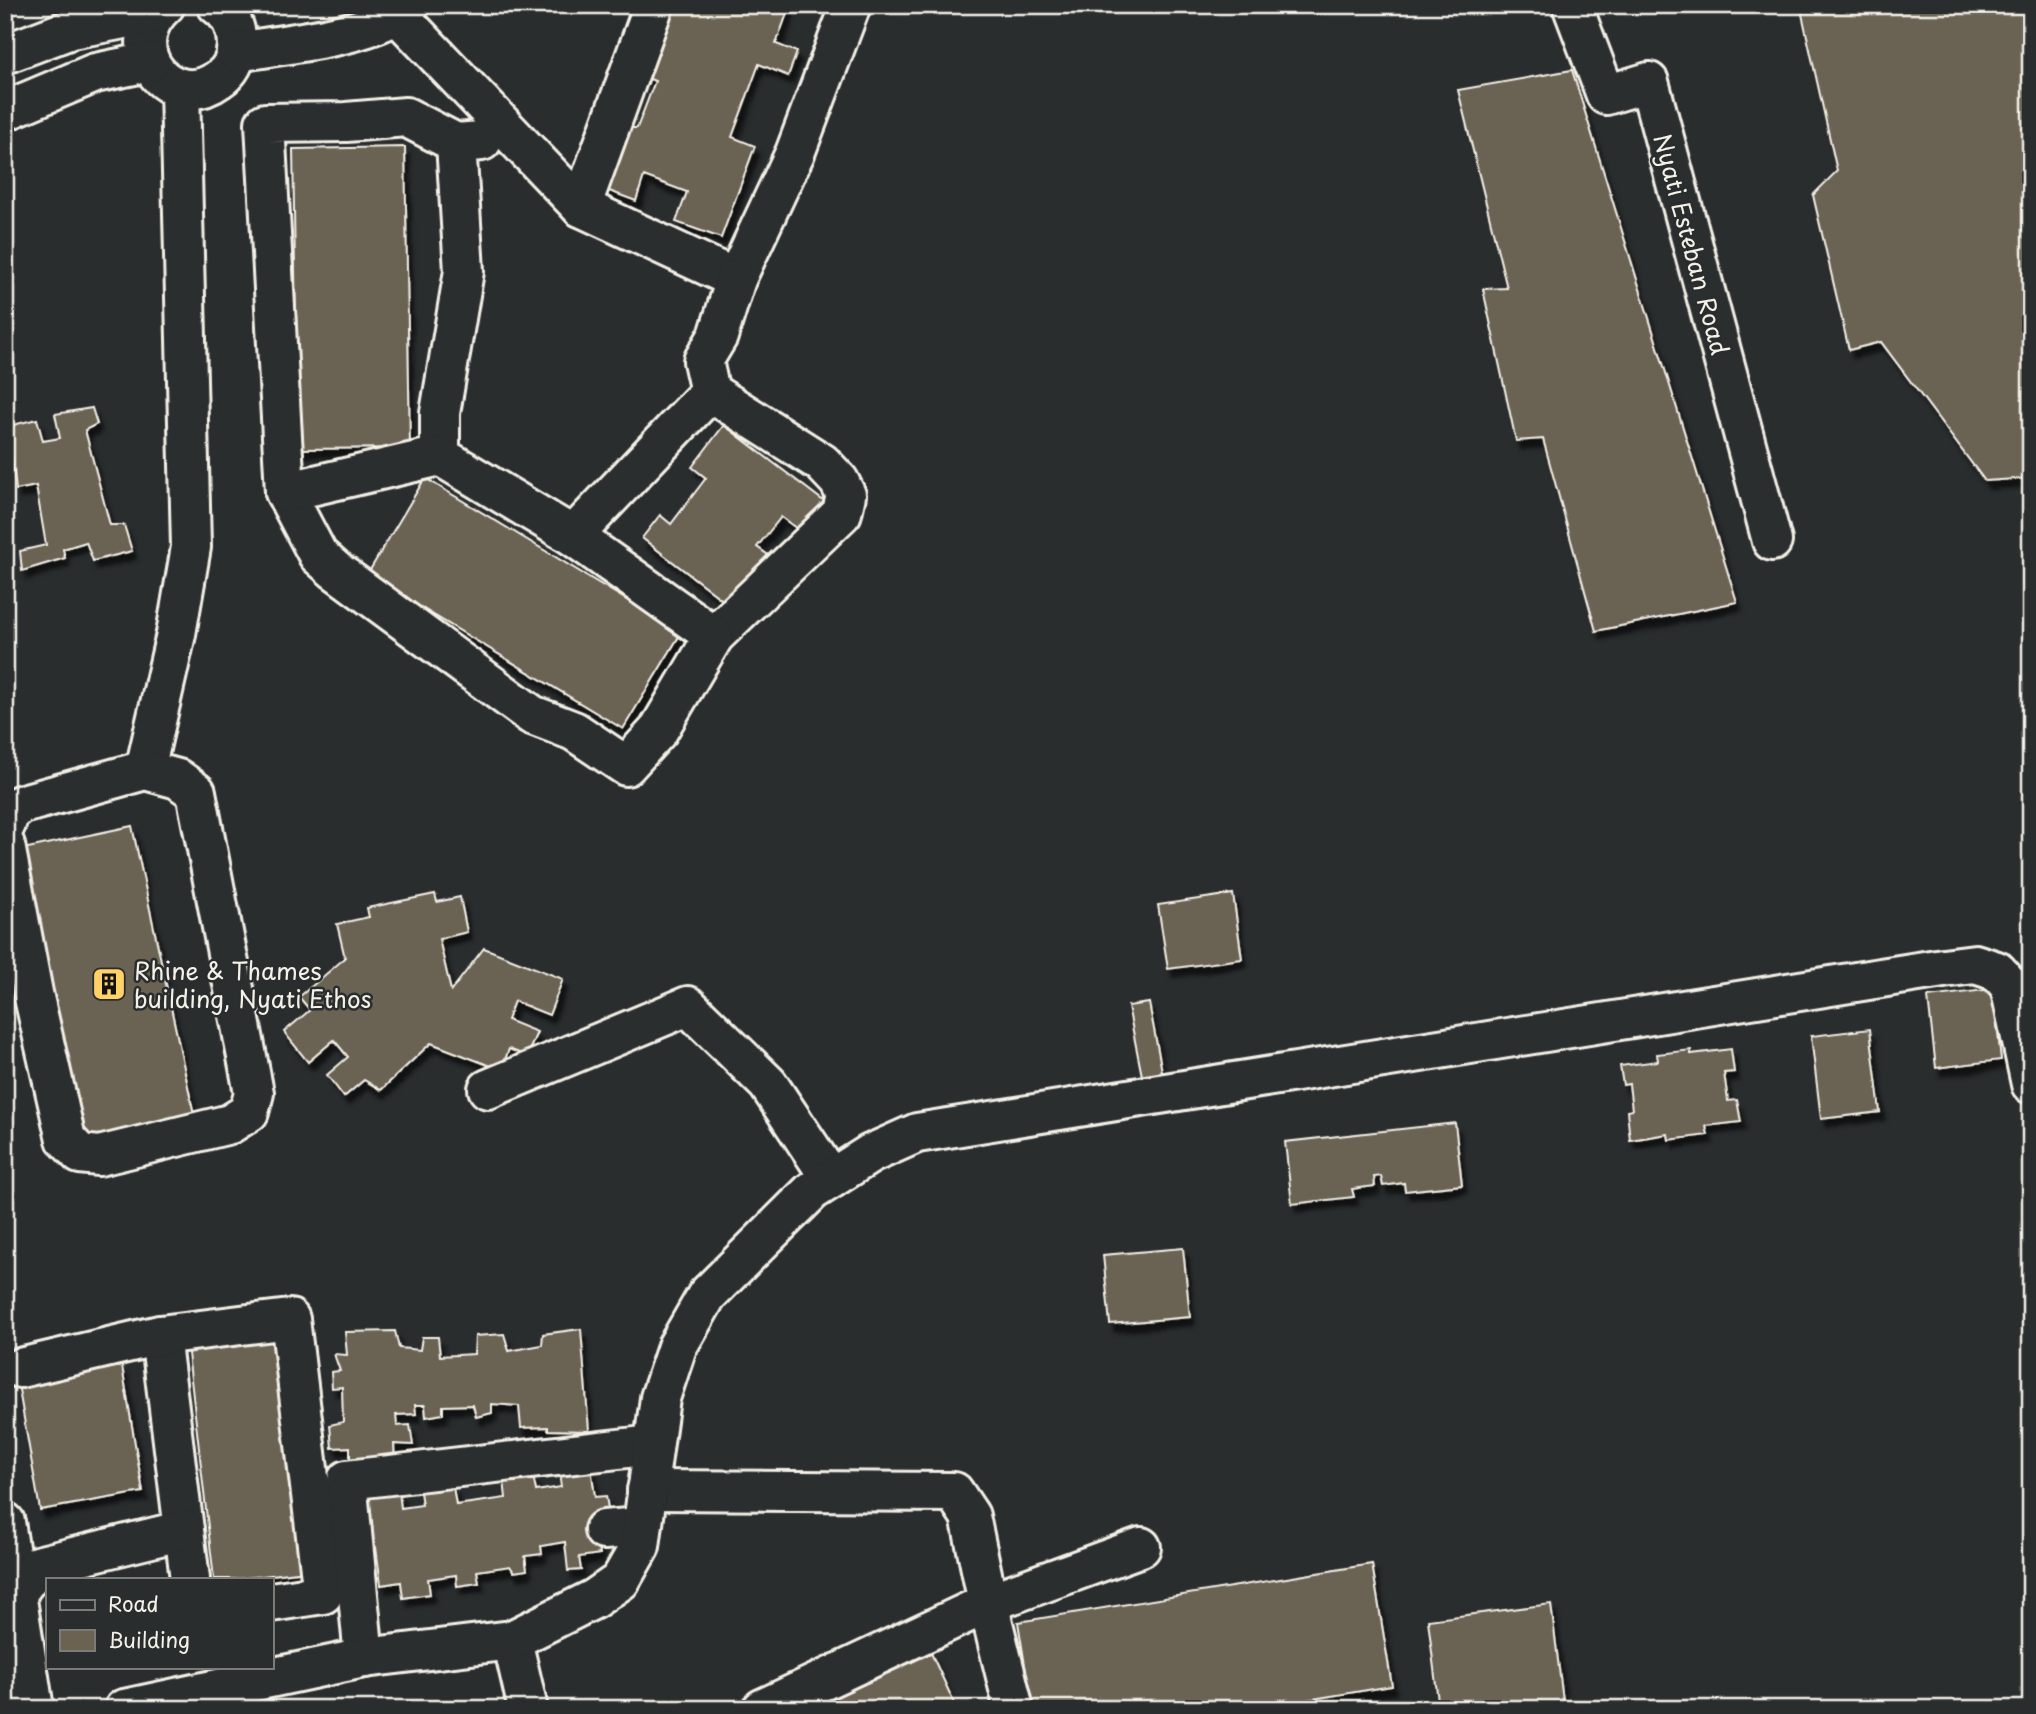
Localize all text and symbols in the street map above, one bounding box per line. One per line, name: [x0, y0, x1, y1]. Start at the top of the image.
street label: Nyati Esteban Road: [1645, 129, 1739, 359]
place label: Rhine & Thames building, Nyati Ethos: [134, 952, 372, 1016]
building icon: Rhine & Thames building, Nyati Ethos: [90, 965, 128, 1003]
legend: [46, 1578, 273, 1668]
text: Road: [108, 1587, 159, 1619]
text: Building: [108, 1623, 190, 1655]

